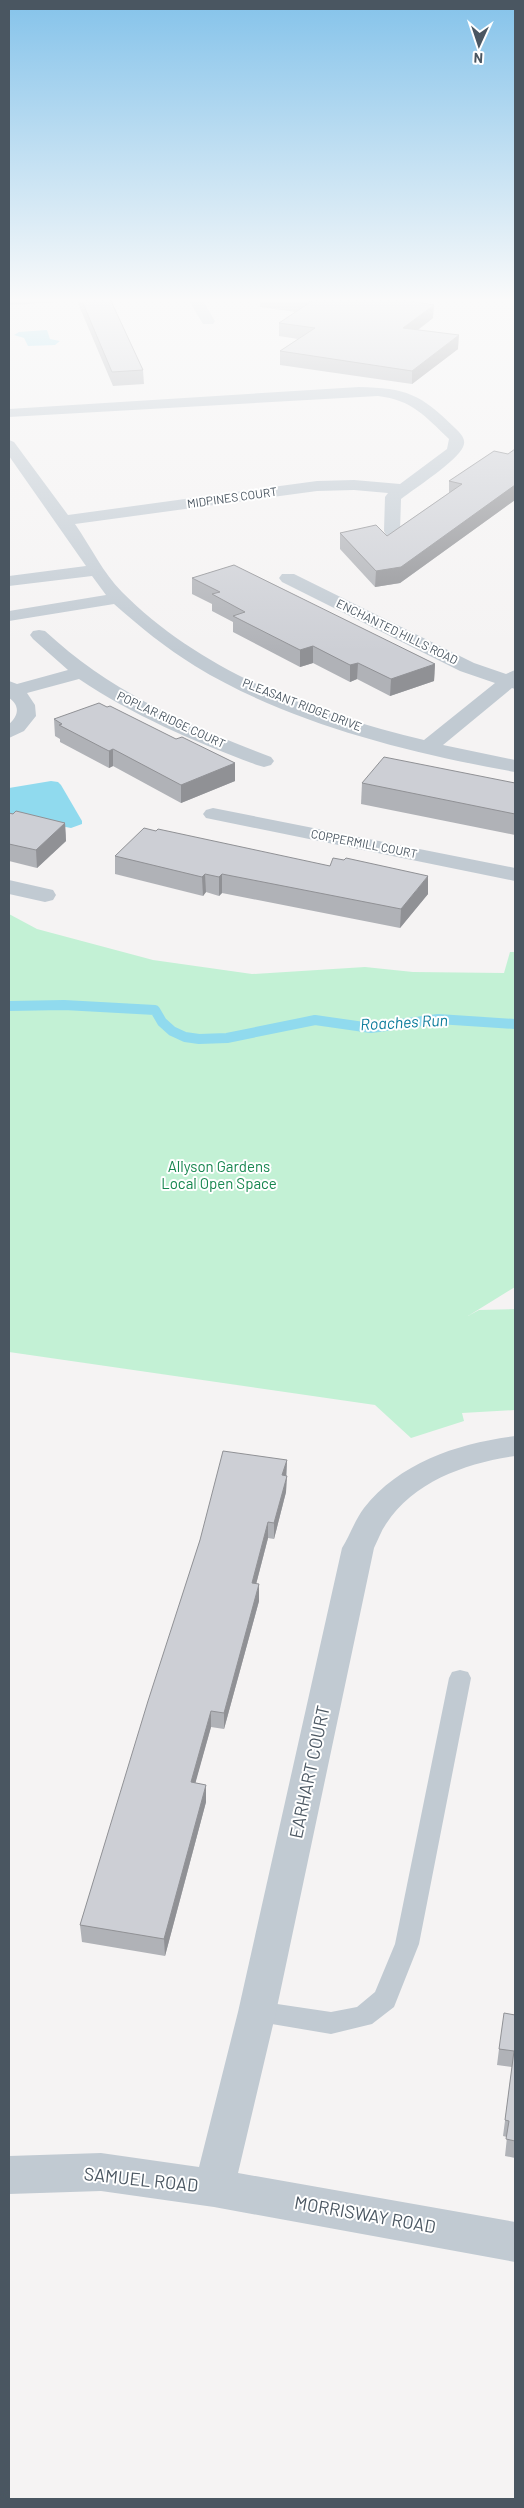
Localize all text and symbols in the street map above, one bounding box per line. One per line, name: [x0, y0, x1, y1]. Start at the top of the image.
north arrow: [454, 20, 504, 70]
text: N: [473, 50, 483, 67]
street label: MIDPINES COURT: [186, 484, 278, 510]
street label: ENCHANTED HILLS ROAD: [334, 596, 460, 667]
street label: PLEASANT RIDGE DRIVE: [241, 675, 364, 733]
street label: POPLAR RIDGE COURT: [115, 688, 228, 750]
street label: COPPERMILL COURT: [310, 826, 419, 860]
water label: Roaches Run: [360, 1010, 448, 1033]
park label: Allyson Gardens Local Open Space: [161, 1157, 277, 1192]
street label: EARHART COURT: [284, 1703, 334, 1840]
street label: SAMUEL ROAD: [83, 2162, 199, 2196]
street label: MORRISWAY ROAD: [293, 2191, 437, 2237]

